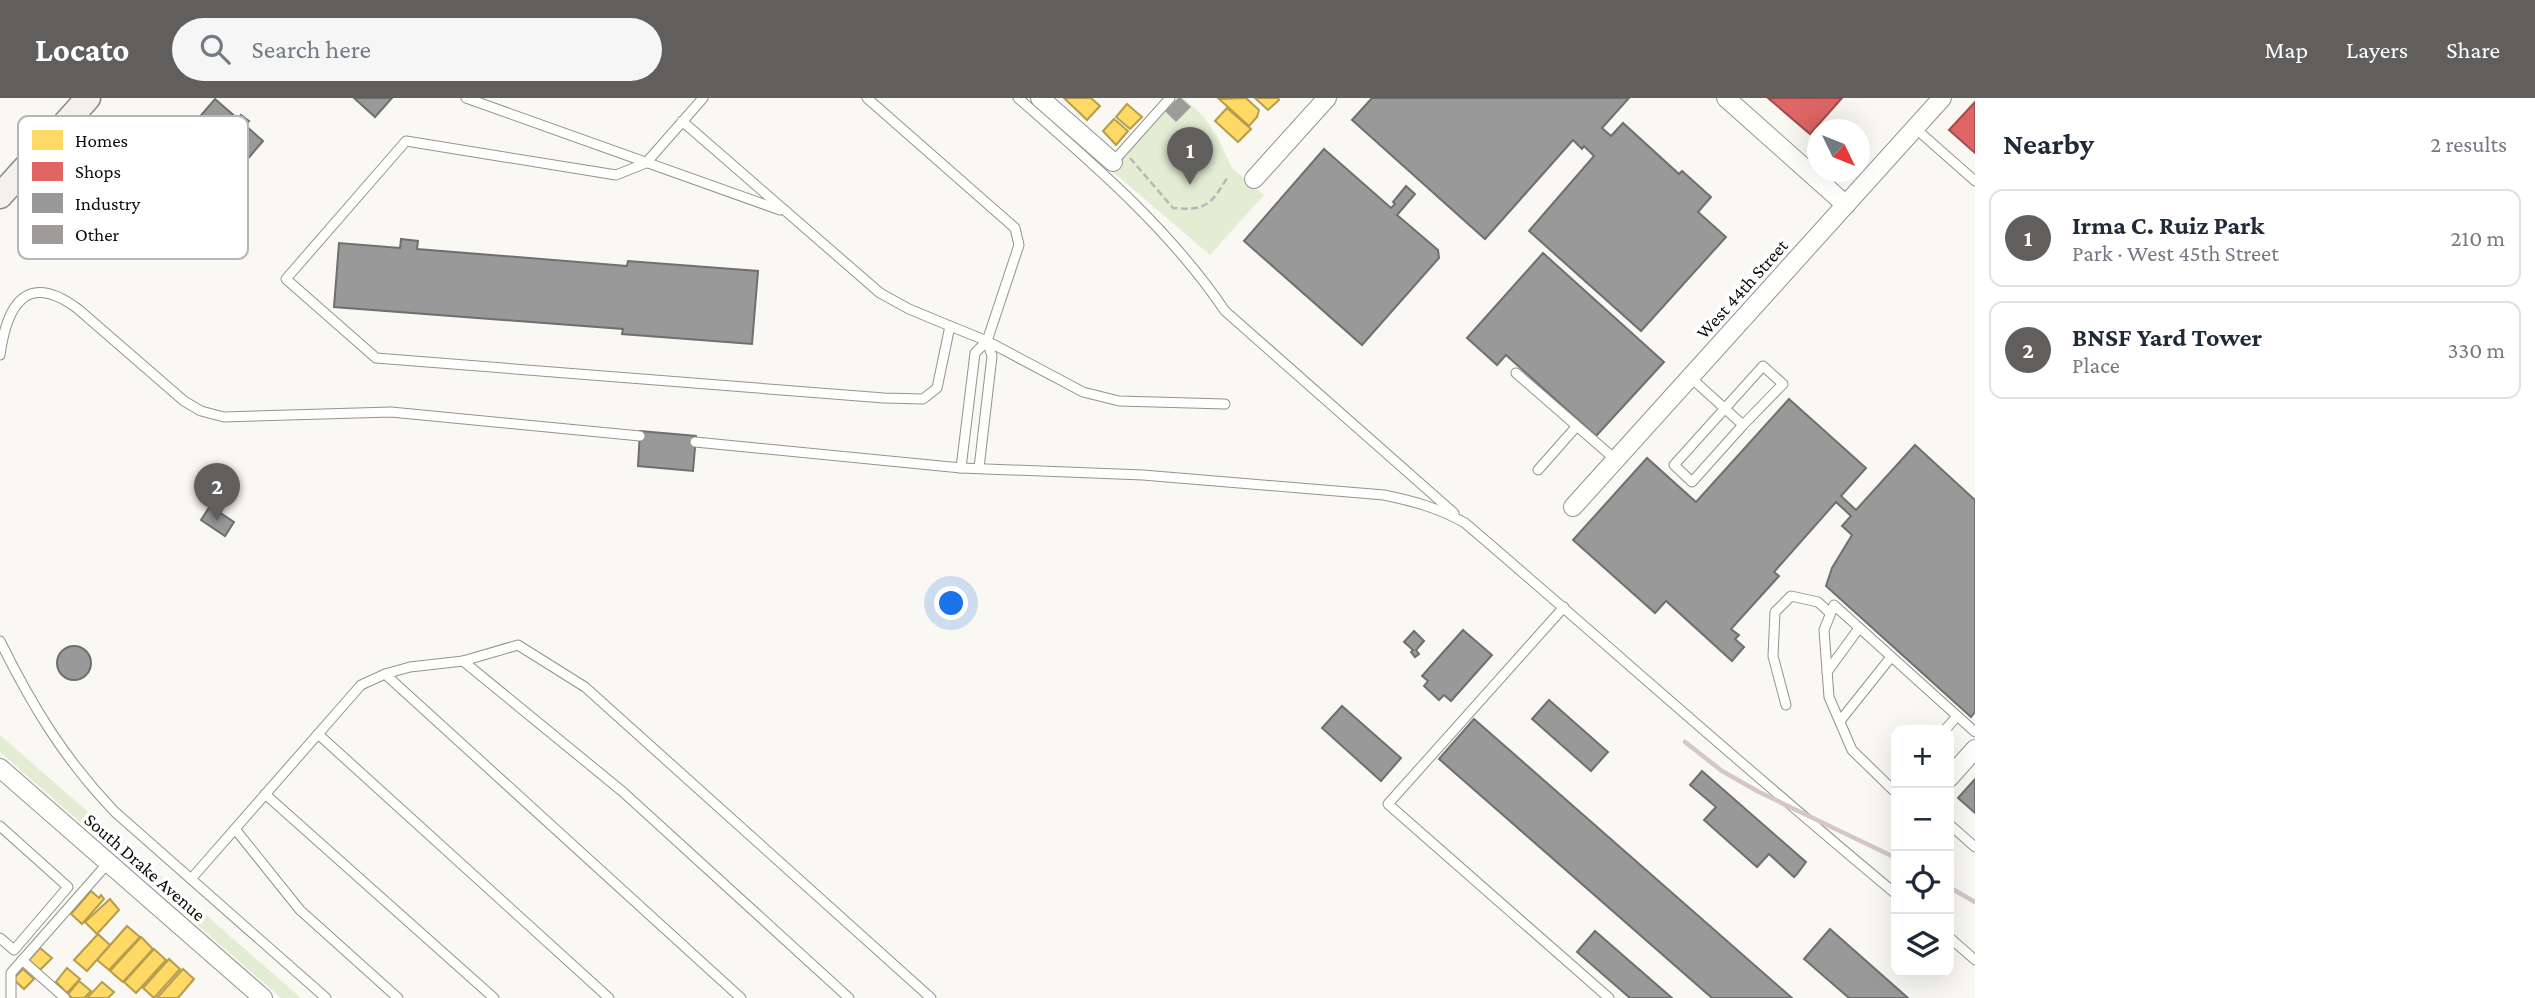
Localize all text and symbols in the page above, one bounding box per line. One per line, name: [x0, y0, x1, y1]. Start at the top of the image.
search box: [172, 18, 662, 81]
icon: search: [196, 30, 234, 68]
text: Locato: [35, 31, 130, 68]
text: Search here: [252, 35, 371, 64]
text: Map: [2264, 36, 2308, 63]
text: Layers: [2346, 36, 2408, 63]
text: Share: [2446, 36, 2500, 63]
legend: [18, 116, 248, 259]
north arrow: [1807, 119, 1870, 182]
pin: 1: [1167, 127, 1213, 185]
text: Nearby: [2003, 127, 2094, 160]
text: Homes: [75, 130, 128, 151]
text: 2 results: [2430, 131, 2507, 157]
text: Shops: [75, 161, 121, 182]
text: Industry: [75, 193, 141, 214]
text: Irma C. Ruiz Park: [2072, 211, 2264, 240]
text: Other: [75, 224, 120, 245]
text: 1: [2024, 225, 2032, 251]
text: 210 m: [2451, 225, 2505, 251]
street label: West 44th Street: [1692, 235, 1793, 343]
text: Park · West 45th Street: [2072, 240, 2279, 266]
text: BNSF Yard Tower: [2072, 323, 2262, 352]
text: 2: [2022, 337, 2034, 363]
text: 330 m: [2447, 337, 2505, 363]
text: Place: [2072, 352, 2120, 378]
pin: 2: [194, 463, 240, 521]
your location: [934, 586, 968, 620]
map controls: [1891, 725, 1954, 977]
button: +: [1891, 725, 1954, 788]
button: −: [1891, 788, 1954, 851]
street label: South Drake Avenue: [80, 809, 210, 925]
button: locate: [1891, 851, 1954, 914]
button: layers: [1891, 914, 1954, 977]

